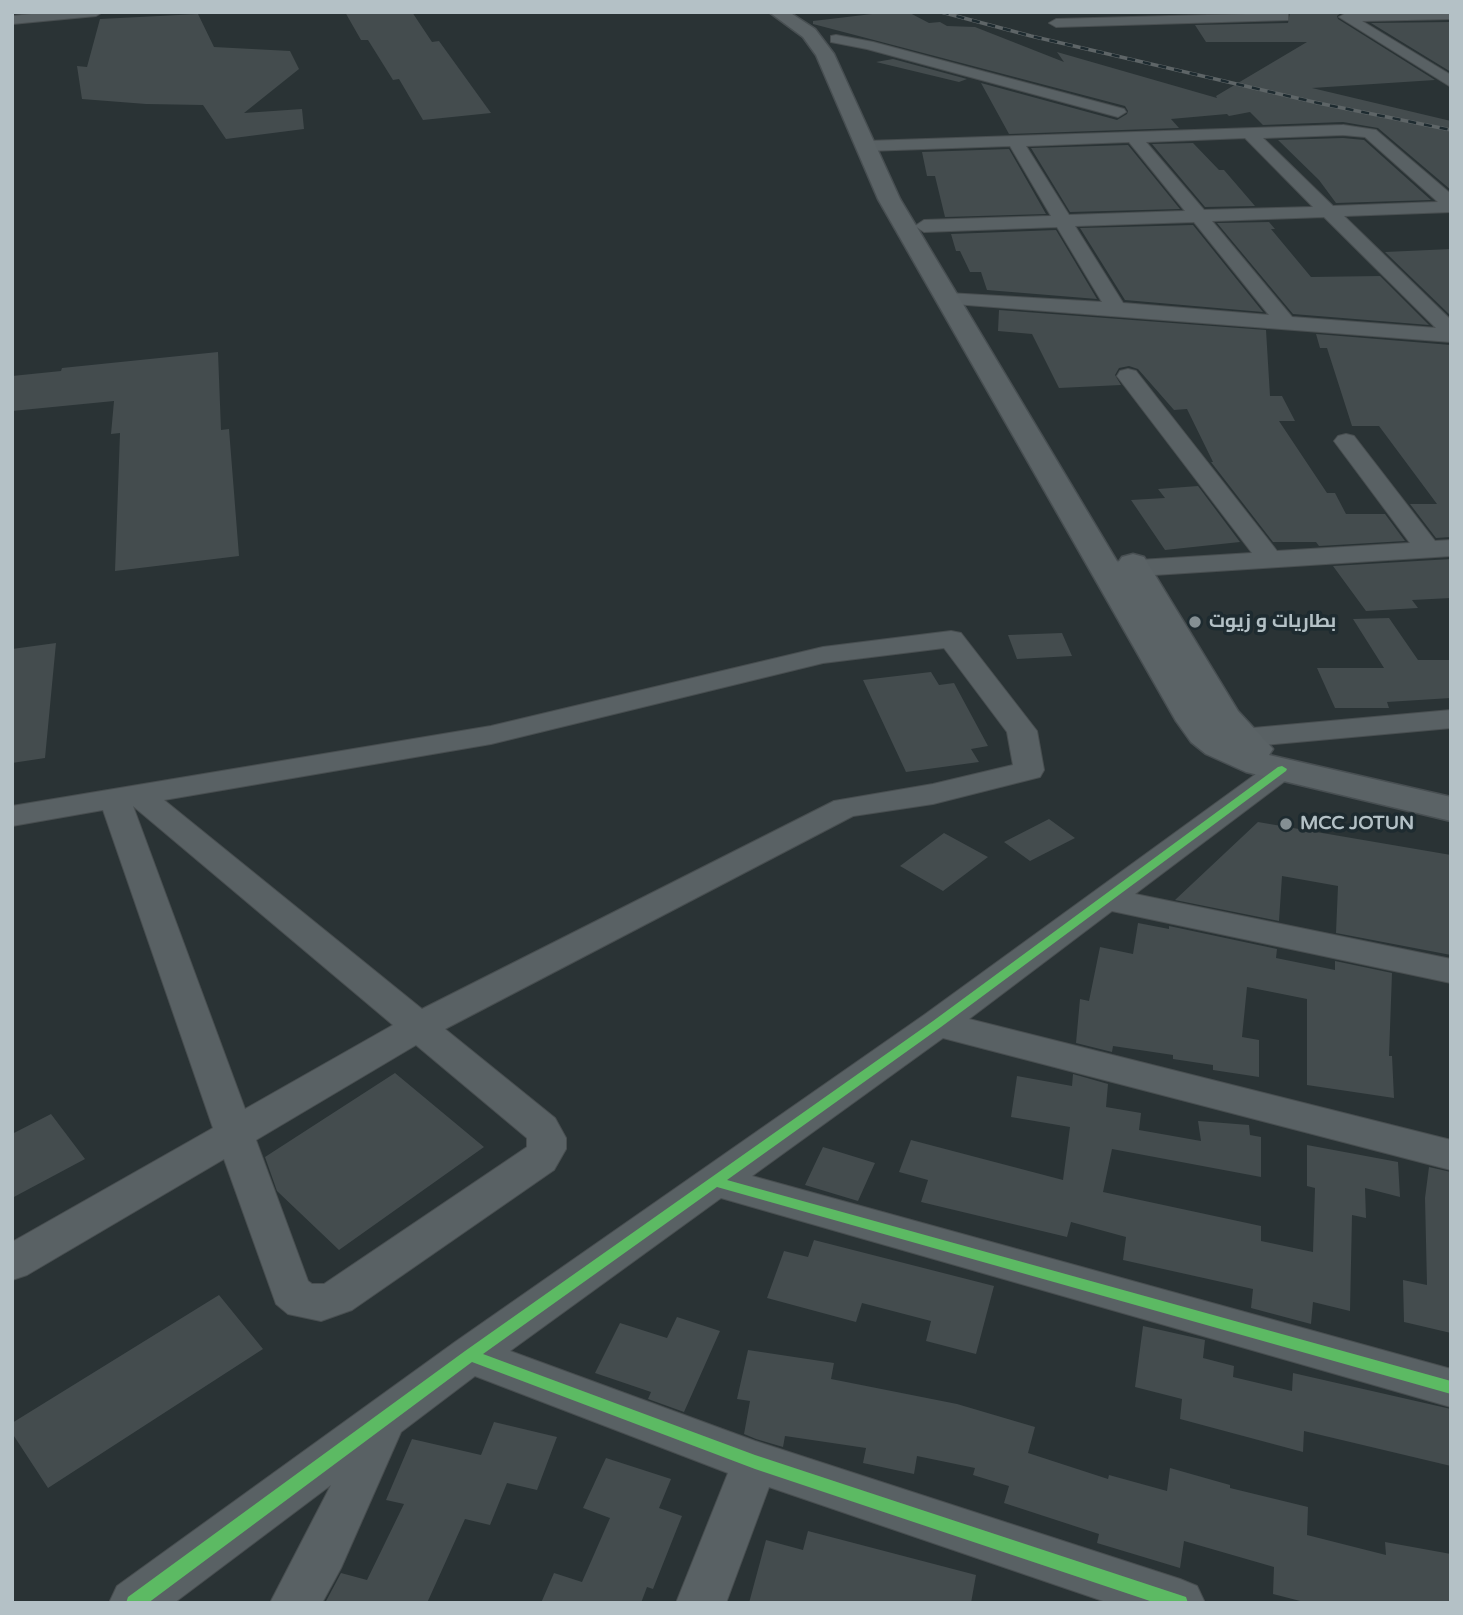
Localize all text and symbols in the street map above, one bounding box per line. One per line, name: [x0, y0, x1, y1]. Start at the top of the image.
place label: بطاريات و زيوت: [1209, 611, 1336, 633]
marker: بطاريات و زيوت: [1187, 614, 1203, 630]
place label: MCC JOTUN: [1300, 813, 1414, 835]
marker: MCC JOTUN: [1278, 816, 1294, 832]

